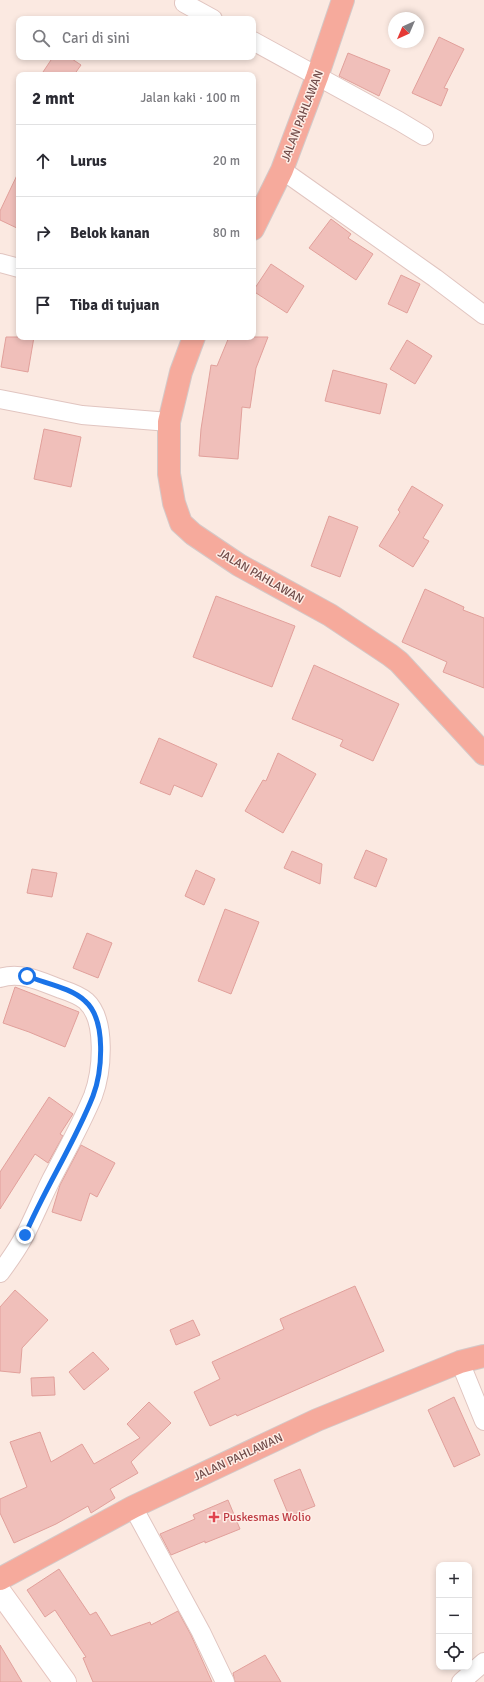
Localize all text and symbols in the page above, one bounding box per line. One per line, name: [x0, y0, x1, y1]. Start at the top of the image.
north arrow: [388, 12, 424, 48]
search box: [16, 16, 256, 60]
icon: search: [30, 27, 52, 49]
text: Cari di sini: [62, 29, 130, 47]
street label: JALAN PAHLAWAN: [278, 68, 327, 164]
text: 2 mnt: [32, 88, 74, 109]
text: Jalan kaki · 100 m: [141, 90, 240, 106]
icon: ahead: [32, 150, 54, 172]
text: Lurus: [70, 152, 107, 170]
text: 20 m: [213, 153, 240, 169]
icon: right: [32, 222, 54, 244]
text: Belok kanan: [70, 224, 150, 242]
text: 80 m: [213, 225, 240, 241]
icon: arrive: [32, 294, 54, 316]
text: Tiba di tujuan: [70, 296, 160, 314]
street label: JALAN PAHLAWAN: [215, 546, 306, 607]
route start: [18, 967, 36, 985]
route end: [16, 1226, 34, 1244]
street label: JALAN PAHLAWAN: [191, 1430, 285, 1485]
place label: Puskesmas Wolio: [223, 1510, 311, 1525]
marker: Puskesmas Wolio: [208, 1511, 220, 1523]
map controls: [436, 1562, 472, 1670]
button: +: [436, 1562, 472, 1598]
button: −: [436, 1598, 472, 1634]
button: locate: [436, 1634, 472, 1670]

